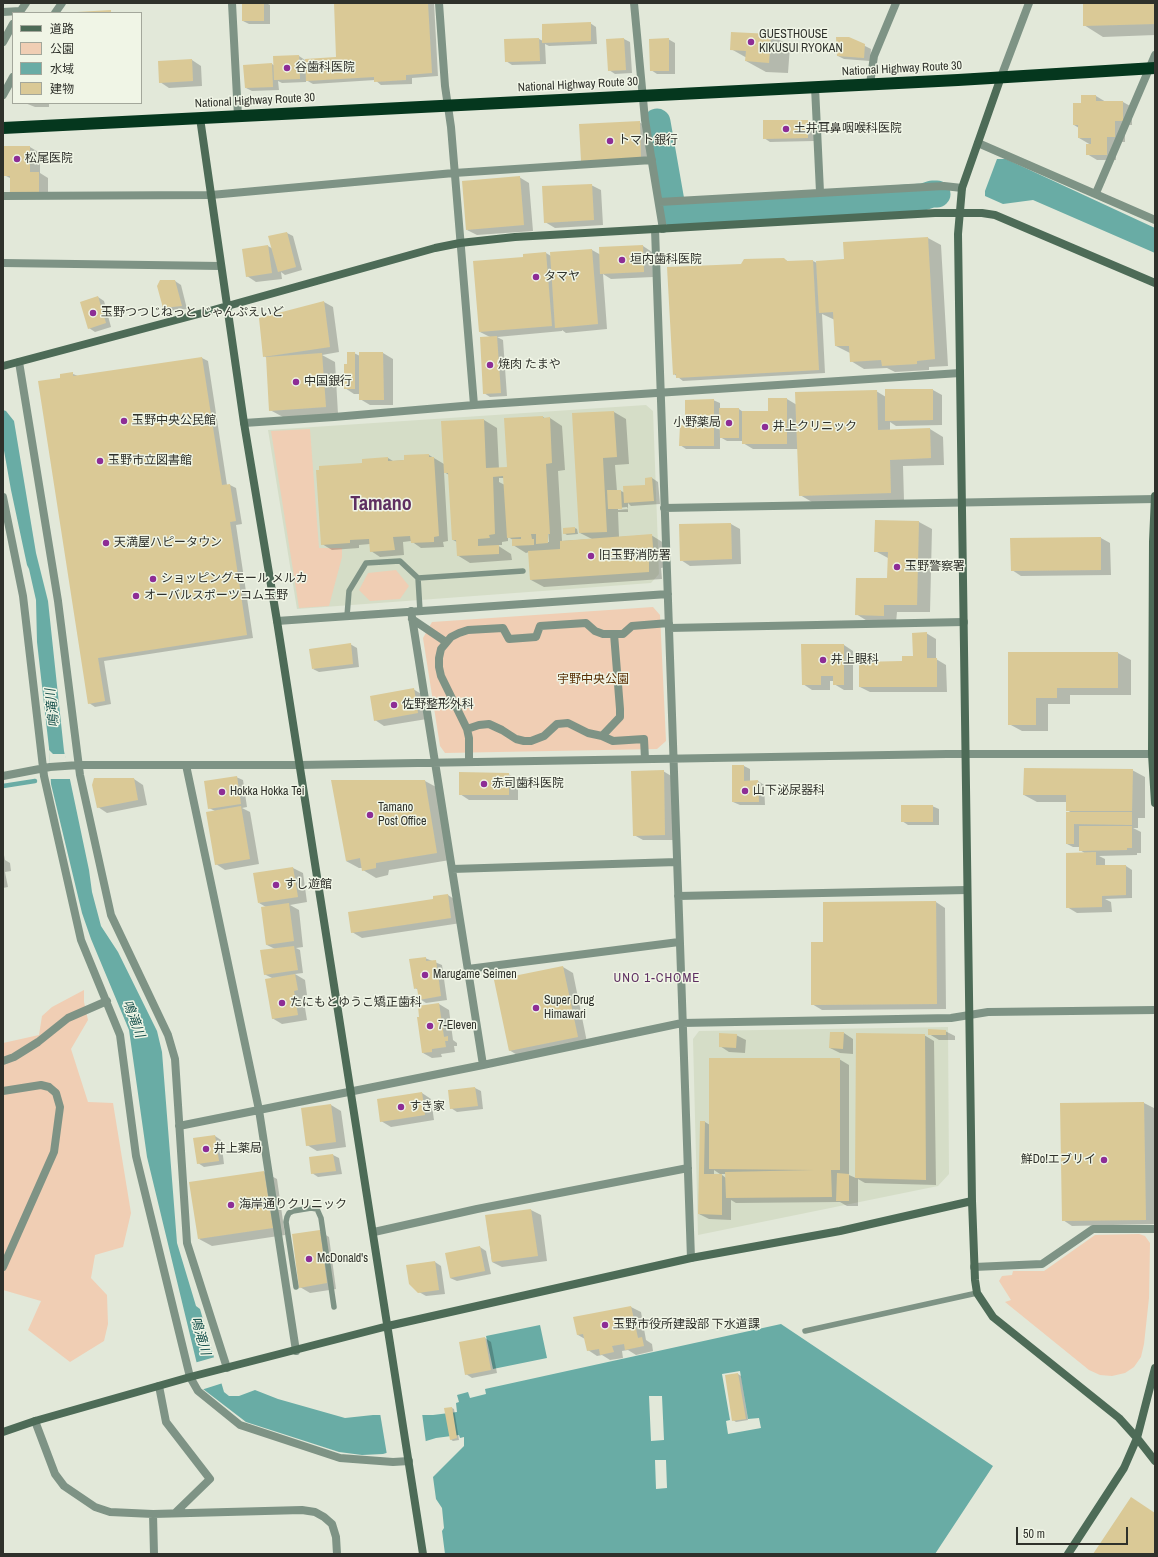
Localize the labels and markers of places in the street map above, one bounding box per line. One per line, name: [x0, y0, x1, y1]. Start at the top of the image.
place label: GUESTHOUSE KIKUSUI RYOKAN: [759, 28, 842, 56]
marker: GUESTHOUSE KIKUSUI RYOKAN: [746, 37, 756, 47]
place label: 谷歯科医院: [295, 61, 355, 75]
marker: 谷歯科医院: [282, 63, 292, 73]
place label: 土井耳鼻咽喉科医院: [794, 122, 902, 136]
marker: 土井耳鼻咽喉科医院: [781, 124, 791, 134]
place label: トマト銀行: [618, 134, 678, 148]
marker: トマト銀行: [605, 136, 615, 146]
place label: 松尾医院: [25, 152, 73, 166]
marker: 松尾医院: [12, 154, 22, 164]
place label: 垣内歯科医院: [630, 253, 702, 267]
marker: 垣内歯科医院: [617, 255, 627, 265]
place label: タマヤ: [544, 270, 580, 284]
marker: タマヤ: [531, 272, 541, 282]
place label: 玉野つつじねっと じゃんぷえいど: [101, 306, 284, 320]
marker: 玉野つつじねっと じゃんぷえいど: [88, 308, 98, 318]
place label: 焼肉 たまや: [498, 358, 561, 372]
marker: 焼肉 たまや: [485, 360, 495, 370]
place label: 中国銀行: [304, 375, 352, 389]
marker: 中国銀行: [291, 377, 301, 387]
place label: 玉野中央公民館: [132, 414, 216, 428]
marker: 玉野中央公民館: [119, 416, 129, 426]
place label: 小野薬局: [673, 416, 721, 430]
marker: 小野薬局: [724, 418, 734, 428]
place label: 井上クリニック: [773, 420, 857, 434]
marker: 井上クリニック: [760, 422, 770, 432]
place label: 玉野市立図書館: [108, 454, 192, 468]
marker: 玉野市立図書館: [95, 456, 105, 466]
place label: 天満屋ハピータウン: [114, 536, 222, 550]
marker: 天満屋ハピータウン: [101, 538, 111, 548]
place label: 旧玉野消防署: [599, 549, 671, 563]
marker: 旧玉野消防署: [586, 551, 596, 561]
place label: 玉野警察署: [905, 560, 965, 574]
marker: 玉野警察署: [892, 562, 902, 572]
place label: ショッピングモール メルカ: [161, 572, 308, 586]
marker: ショッピングモール メルカ: [148, 574, 158, 584]
place label: オーバルスポーツコム玉野: [144, 589, 288, 603]
marker: オーバルスポーツコム玉野: [131, 591, 141, 601]
place label: 井上眼科: [831, 653, 879, 667]
marker: 井上眼科: [818, 655, 828, 665]
place label: 佐野整形外科: [402, 698, 474, 712]
marker: 佐野整形外科: [389, 700, 399, 710]
place label: 赤司歯科医院: [492, 777, 564, 791]
marker: 赤司歯科医院: [479, 779, 489, 789]
place label: 山下泌尿器科: [753, 784, 825, 798]
place label: Hokka Hokka Tei: [230, 785, 304, 799]
marker: 山下泌尿器科: [740, 786, 750, 796]
marker: Hokka Hokka Tei: [217, 787, 227, 797]
place label: Tamano Post Office: [378, 801, 427, 829]
marker: Tamano Post Office: [365, 810, 375, 820]
place label: すし遊館: [284, 878, 332, 892]
marker: すし遊館: [271, 880, 281, 890]
place label: Marugame Seimen: [433, 968, 517, 982]
marker: Marugame Seimen: [420, 970, 430, 980]
place label: Super Drug Himawari: [544, 994, 594, 1022]
place label: たにもとゆうこ矯正歯科: [290, 996, 422, 1010]
marker: たにもとゆうこ矯正歯科: [277, 998, 287, 1008]
marker: Super Drug Himawari: [531, 1003, 541, 1013]
place label: 7-Eleven: [438, 1019, 477, 1033]
marker: 7-Eleven: [425, 1021, 435, 1031]
place label: すき家: [409, 1100, 445, 1114]
marker: すき家: [396, 1102, 406, 1112]
place label: 井上薬局: [214, 1142, 262, 1156]
marker: 井上薬局: [201, 1144, 211, 1154]
place label: 鮮Do!エブリイ: [1021, 1153, 1096, 1167]
marker: 鮮Do!エブリイ: [1099, 1155, 1109, 1165]
place label: 海岸通りクリニック: [239, 1198, 347, 1212]
marker: 海岸通りクリニック: [226, 1200, 236, 1210]
place label: McDonald's: [317, 1252, 368, 1266]
marker: McDonald's: [304, 1254, 314, 1264]
place label: 玉野市役所建設部 下水道課: [613, 1318, 760, 1332]
marker: 玉野市役所建設部 下水道課: [600, 1320, 610, 1330]

